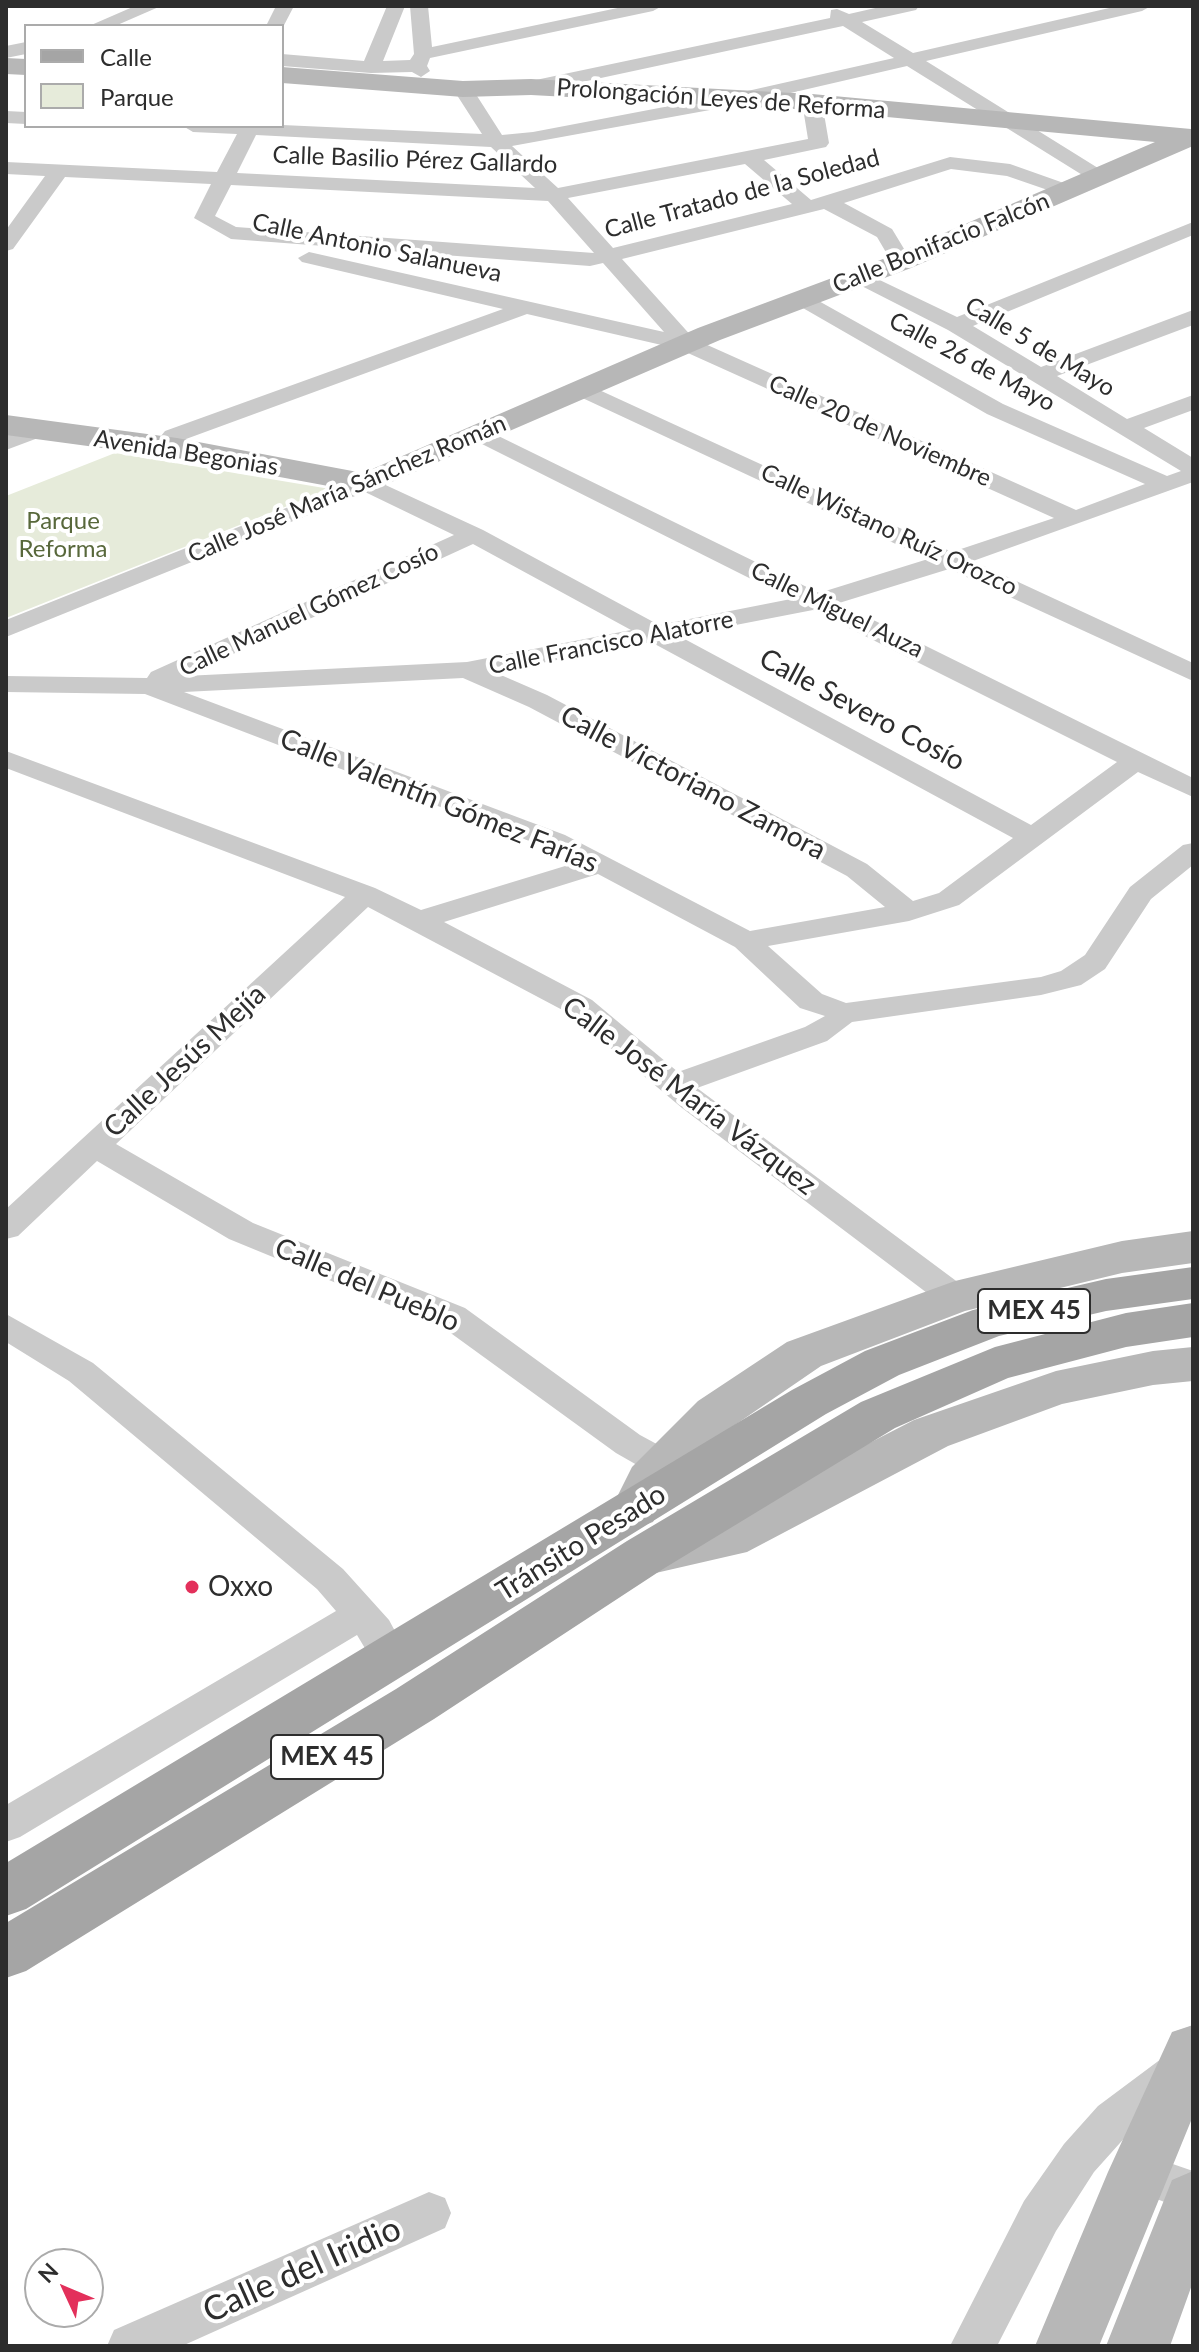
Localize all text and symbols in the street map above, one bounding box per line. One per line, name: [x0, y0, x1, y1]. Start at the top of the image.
legend: [24, 24, 284, 128]
text: Calle: [100, 42, 152, 71]
street label: Prolongación Leyes de Reforma: [556, 73, 886, 125]
text: Parque: [100, 82, 174, 111]
street label: Calle Basilio Pérez Gallardo: [272, 141, 558, 179]
street label: Calle Tratado de la Soledad: [601, 143, 883, 245]
street label: Calle Bonifacio Falcón: [828, 186, 1054, 300]
street label: Calle Antonio Salanueva: [250, 207, 504, 289]
street label: Calle 5 de Mayo: [960, 291, 1120, 403]
street label: Calle 26 de Mayo: [884, 306, 1060, 418]
street label: Calle 20 de Noviembre: [764, 369, 996, 493]
street label: Calle José María Sánchez Román: [184, 409, 510, 569]
street label: Avenida Begonias: [92, 424, 280, 482]
street label: Calle Wistano Ruíz Orozco: [756, 458, 1022, 602]
park label: Parque Reforma: [19, 507, 107, 563]
street label: Calle Manuel Gómez Cosío: [175, 537, 443, 683]
street label: Calle Miguel Auza: [746, 556, 928, 664]
street label: Calle Francisco Alatorre: [486, 605, 736, 681]
street label: Calle Severo Cosío: [754, 642, 970, 778]
street label: Calle Victoriano Zamora: [555, 699, 831, 867]
street label: Calle Valentín Gómez Farías: [275, 722, 603, 880]
street label: Calle Jesús Mejía: [97, 978, 273, 1144]
street label: Calle José María Vázquez: [556, 990, 822, 1202]
street label: Calle del Pueblo: [270, 1231, 464, 1339]
road number: MEX 45: [978, 1289, 1090, 1333]
street label: Tránsito Pesado: [490, 1478, 672, 1608]
place label: Oxxo: [208, 1570, 273, 1604]
marker: Oxxo: [183, 1578, 201, 1596]
road number: MEX 45: [271, 1735, 383, 1779]
street label: Calle del Iridio: [197, 2208, 407, 2332]
north arrow: [24, 2248, 104, 2328]
text: N: [32, 2257, 63, 2288]

